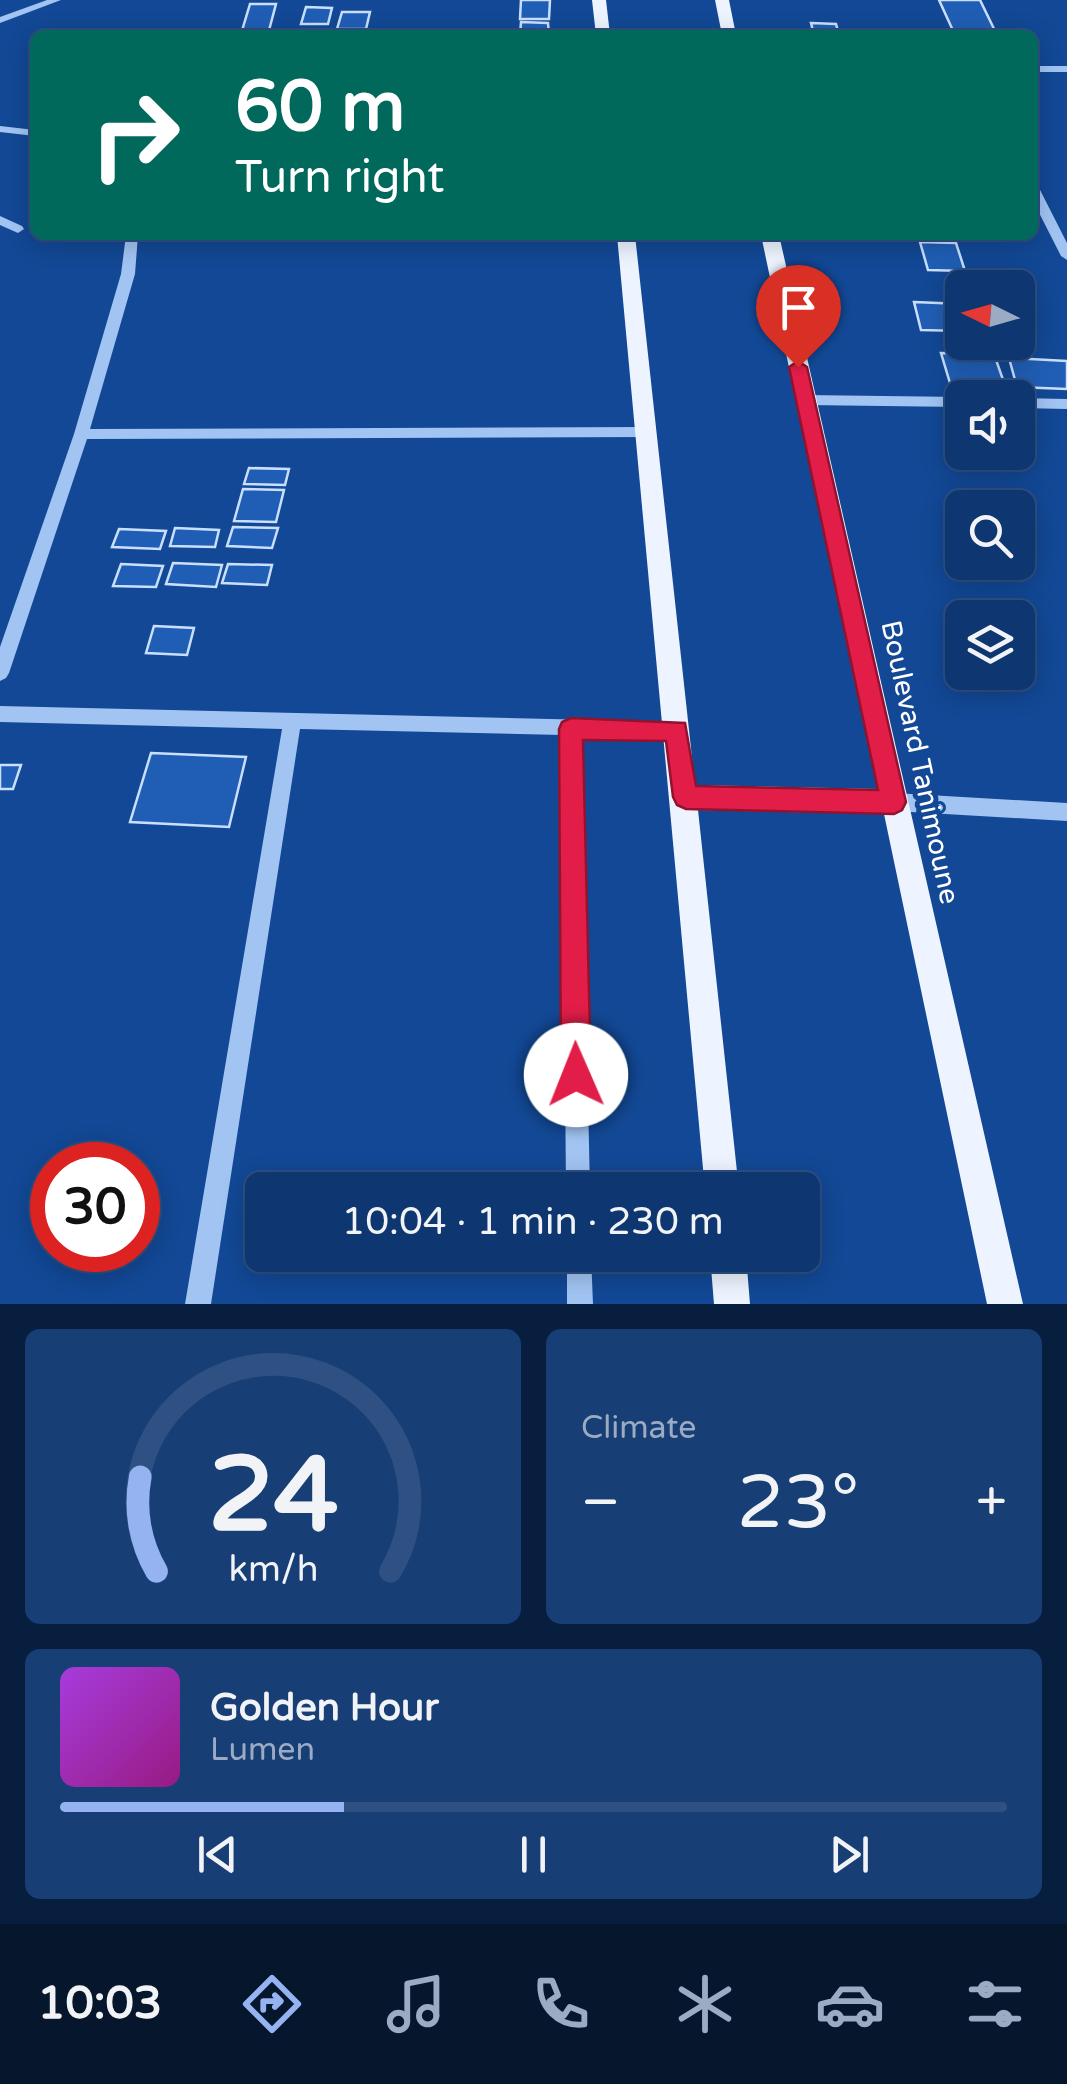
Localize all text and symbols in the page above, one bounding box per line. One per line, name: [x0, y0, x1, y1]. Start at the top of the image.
text: 60 m: [235, 66, 405, 150]
icon: right: [70, 70, 200, 200]
text: Turn right: [235, 151, 444, 205]
pin: [756, 265, 841, 368]
north arrow: [945, 270, 1035, 360]
map controls: [945, 270, 1035, 690]
icon: arrive: [771, 280, 826, 335]
button: sound: [945, 380, 1035, 470]
button: search: [945, 490, 1035, 580]
button: layers: [945, 600, 1035, 690]
street label: Boulevard Tanimoune: [873, 617, 967, 907]
position arrow: [524, 1023, 628, 1127]
speed limit sign: 30: [30, 1142, 160, 1272]
text: 10:04 · 1 min · 230 m: [341, 1199, 724, 1245]
text: Climate: [581, 1409, 696, 1447]
text: 24: [208, 1434, 338, 1559]
text: 23°: [737, 1458, 859, 1548]
text: −: [581, 1470, 620, 1536]
text: +: [976, 1470, 1007, 1536]
text: km/h: [228, 1548, 318, 1591]
text: Golden Hour: [210, 1685, 439, 1731]
text: Lumen: [210, 1731, 315, 1769]
icon: previous: [190, 1827, 245, 1882]
icon: pause: [506, 1827, 561, 1882]
icon: next: [822, 1827, 877, 1882]
icon: directions: [237, 1969, 307, 2039]
icon: music: [381, 1969, 451, 2039]
icon: phone: [526, 1969, 596, 2039]
icon: climate: [670, 1969, 740, 2039]
icon: car: [815, 1969, 885, 2039]
icon: filters: [960, 1969, 1030, 2039]
text: 10:03: [37, 1977, 162, 2031]

